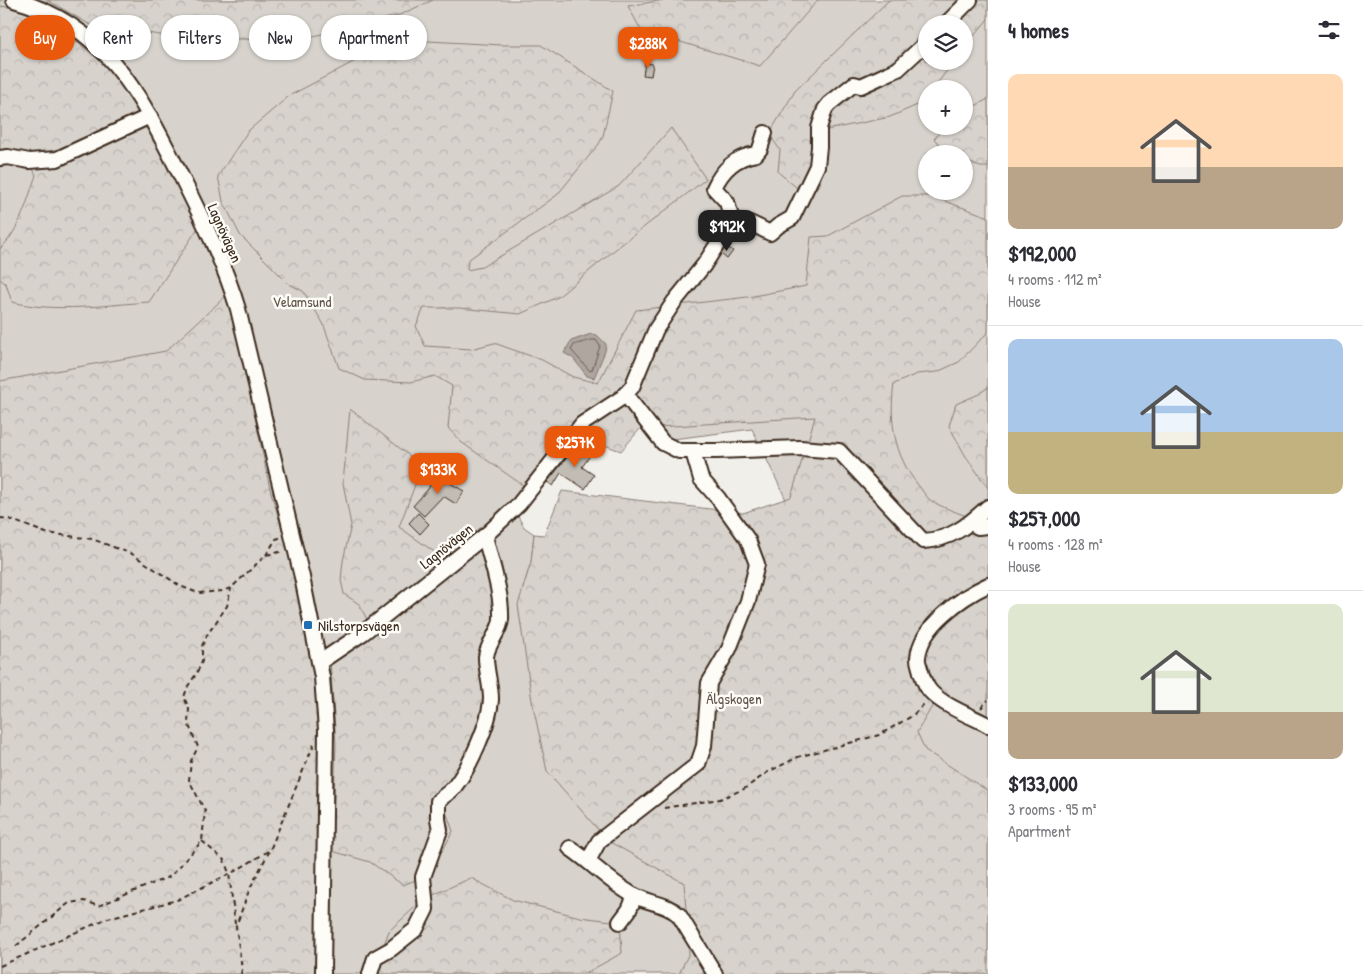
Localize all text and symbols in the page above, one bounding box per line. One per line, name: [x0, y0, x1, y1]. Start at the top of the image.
chip: Buy: [15, 15, 75, 60]
chip: Rent: [85, 15, 151, 60]
chip: Filters: [161, 15, 239, 60]
chip: New: [249, 15, 311, 60]
chip: Apartment: [321, 15, 427, 60]
map controls: [918, 15, 973, 200]
button: layers: [918, 15, 973, 70]
text: 4 homes: [1008, 16, 1069, 45]
icon: filters: [1315, 16, 1343, 44]
pin: $288K: [613, 27, 683, 69]
text: $288K: [629, 32, 667, 54]
button: +: [918, 80, 973, 135]
icon: home: [1131, 106, 1221, 196]
button: −: [918, 145, 973, 200]
street label: Lagnövägen: [203, 200, 247, 266]
pin: $192K: [692, 210, 762, 252]
text: $192K: [709, 215, 745, 237]
text: $192,000: [1008, 239, 1076, 268]
text: 4 rooms · 112 m²: [1008, 268, 1102, 290]
text: House: [1008, 290, 1041, 312]
park label: Velamsund: [273, 291, 332, 312]
icon: home: [1131, 372, 1221, 462]
pin: $257K: [540, 426, 610, 468]
text: $257K: [556, 431, 594, 453]
pin: $133K: [403, 452, 473, 495]
text: $133K: [420, 458, 456, 480]
text: $257,000: [1008, 504, 1080, 533]
street label: Lagnövägen: [415, 518, 477, 574]
text: 4 rooms · 128 m²: [1008, 533, 1103, 555]
text: House: [1008, 555, 1041, 577]
place label: Nilstorpsvägen: [318, 615, 400, 636]
marker: Nilstorpsvägen: [302, 619, 314, 631]
icon: home: [1131, 637, 1221, 727]
park label: Älgskogen: [706, 688, 762, 709]
text: $133,000: [1008, 769, 1078, 798]
text: 3 rooms · 95 m²: [1008, 798, 1096, 820]
text: Apartment: [1008, 820, 1071, 842]

